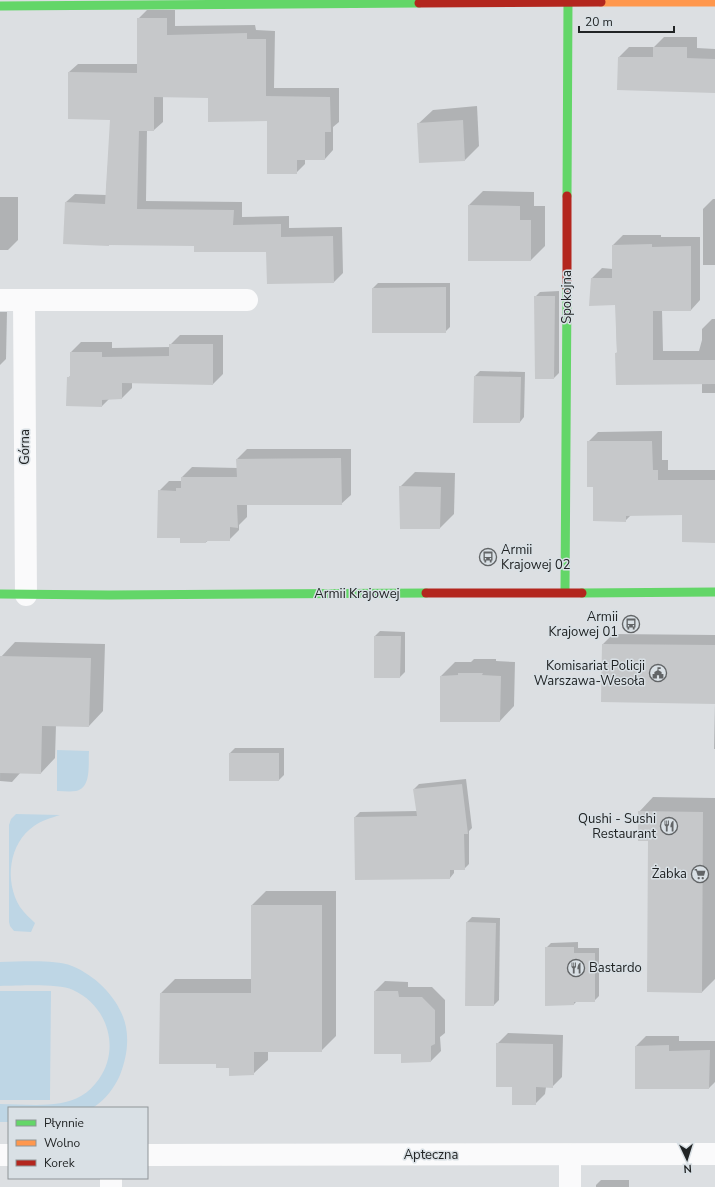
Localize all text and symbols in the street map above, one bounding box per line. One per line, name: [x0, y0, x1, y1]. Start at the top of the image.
scale bar: [579, 8, 674, 34]
text: 20 m: [585, 14, 613, 30]
street label: Spokojna: [558, 270, 576, 324]
street label: Górna: [16, 429, 34, 465]
place label: Armii Krajowej 02: [501, 541, 571, 574]
bus stop icon: Armii Krajowej 02: [478, 547, 498, 567]
street label: Armii Krajowej: [314, 585, 400, 603]
place label: Armii Krajowej 01: [548, 608, 618, 641]
bus stop icon: Armii Krajowej 01: [621, 614, 641, 634]
place label: Komisariat Policji Warszawa-Wesoła: [534, 657, 645, 690]
public building icon: Komisariat Policji Warszawa-Wesoła: [648, 663, 668, 683]
place label: Qushi - Sushi Restaurant: [578, 810, 656, 843]
restaurant icon: Qushi - Sushi Restaurant: [659, 816, 679, 836]
place label: Żabka: [652, 864, 687, 883]
supermarket icon: Żabka: [690, 864, 710, 884]
restaurant icon: Bastardo: [566, 958, 586, 978]
place label: Bastardo: [589, 959, 642, 977]
legend: [8, 1107, 148, 1179]
text: Płynnie: [44, 1115, 84, 1131]
text: Wolno: [44, 1135, 81, 1151]
north arrow: [667, 1139, 707, 1179]
street label: Apteczna: [404, 1146, 458, 1164]
text: Korek: [44, 1155, 76, 1171]
text: N: [683, 1161, 692, 1176]

